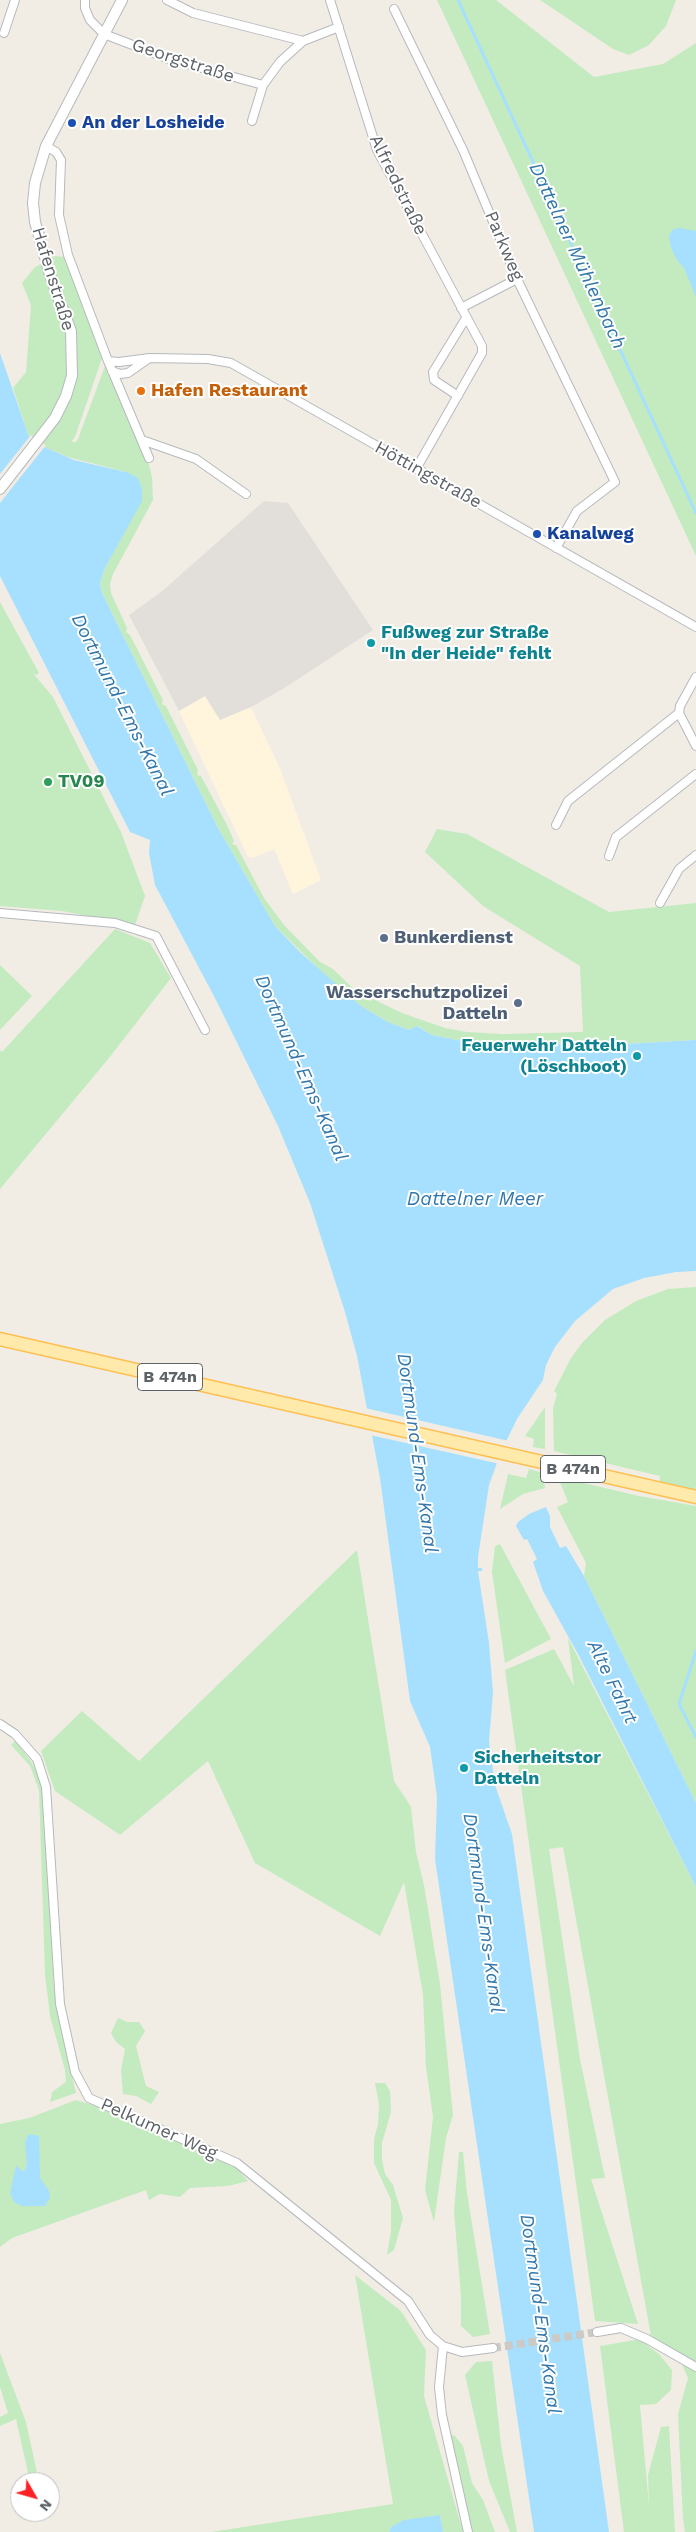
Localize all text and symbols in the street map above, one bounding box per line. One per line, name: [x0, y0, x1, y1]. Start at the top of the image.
street label: Georgstraße: [129, 34, 237, 88]
place label: An der Losheide: [82, 112, 225, 134]
marker: An der Losheide: [66, 117, 78, 129]
street label: Alfredstraße: [364, 131, 432, 239]
water label: Dattelner Mühlenbach: [524, 159, 630, 353]
street label: Parkweg: [480, 208, 528, 284]
street label: Hafenstraße: [27, 225, 79, 333]
place label: Hafen Restaurant: [151, 380, 308, 402]
marker: Hafen Restaurant: [135, 385, 147, 397]
street label: Höttingstraße: [371, 437, 485, 513]
place label: Kanalweg: [547, 523, 634, 545]
marker: Kanalweg: [531, 528, 543, 540]
water label: Dortmund-Ems-Kanal: [66, 610, 178, 800]
place label: Fußweg zur Straße "In der Heide" fehlt: [381, 622, 551, 664]
marker: Fußweg zur Straße "In der Heide" fehlt: [365, 637, 377, 649]
place label: TV09: [58, 771, 105, 793]
marker: TV09: [42, 776, 54, 788]
place label: Bunkerdienst: [394, 927, 513, 949]
marker: Bunkerdienst: [378, 932, 390, 944]
water label: Dortmund-Ems-Kanal: [250, 971, 352, 1165]
place label: Wasserschutzpolizei Datteln: [326, 982, 508, 1024]
marker: Wasserschutzpolizei Datteln: [512, 997, 524, 1009]
place label: Feuerwehr Datteln (Löschboot): [461, 1035, 627, 1078]
marker: Feuerwehr Datteln (Löschboot): [631, 1050, 643, 1062]
water label: Dattelner Meer: [407, 1188, 543, 1210]
water label: Dortmund-Ems-Kanal: [392, 1352, 442, 1554]
road number: B 474n: [138, 1364, 202, 1390]
road number: B 474n: [540, 1456, 606, 1482]
water label: Alte Fahrt: [582, 1636, 642, 1728]
place label: Sicherheitstor Datteln: [474, 1747, 601, 1790]
marker: Sicherheitstor Datteln: [458, 1762, 470, 1774]
water label: Dortmund-Ems-Kanal: [458, 1812, 508, 2014]
street label: Pelkumer Weg: [97, 2094, 221, 2164]
water label: Dortmund-Ems-Kanal: [515, 2213, 565, 2415]
north arrow: [10, 2472, 60, 2522]
text: N: [37, 2497, 56, 2515]

